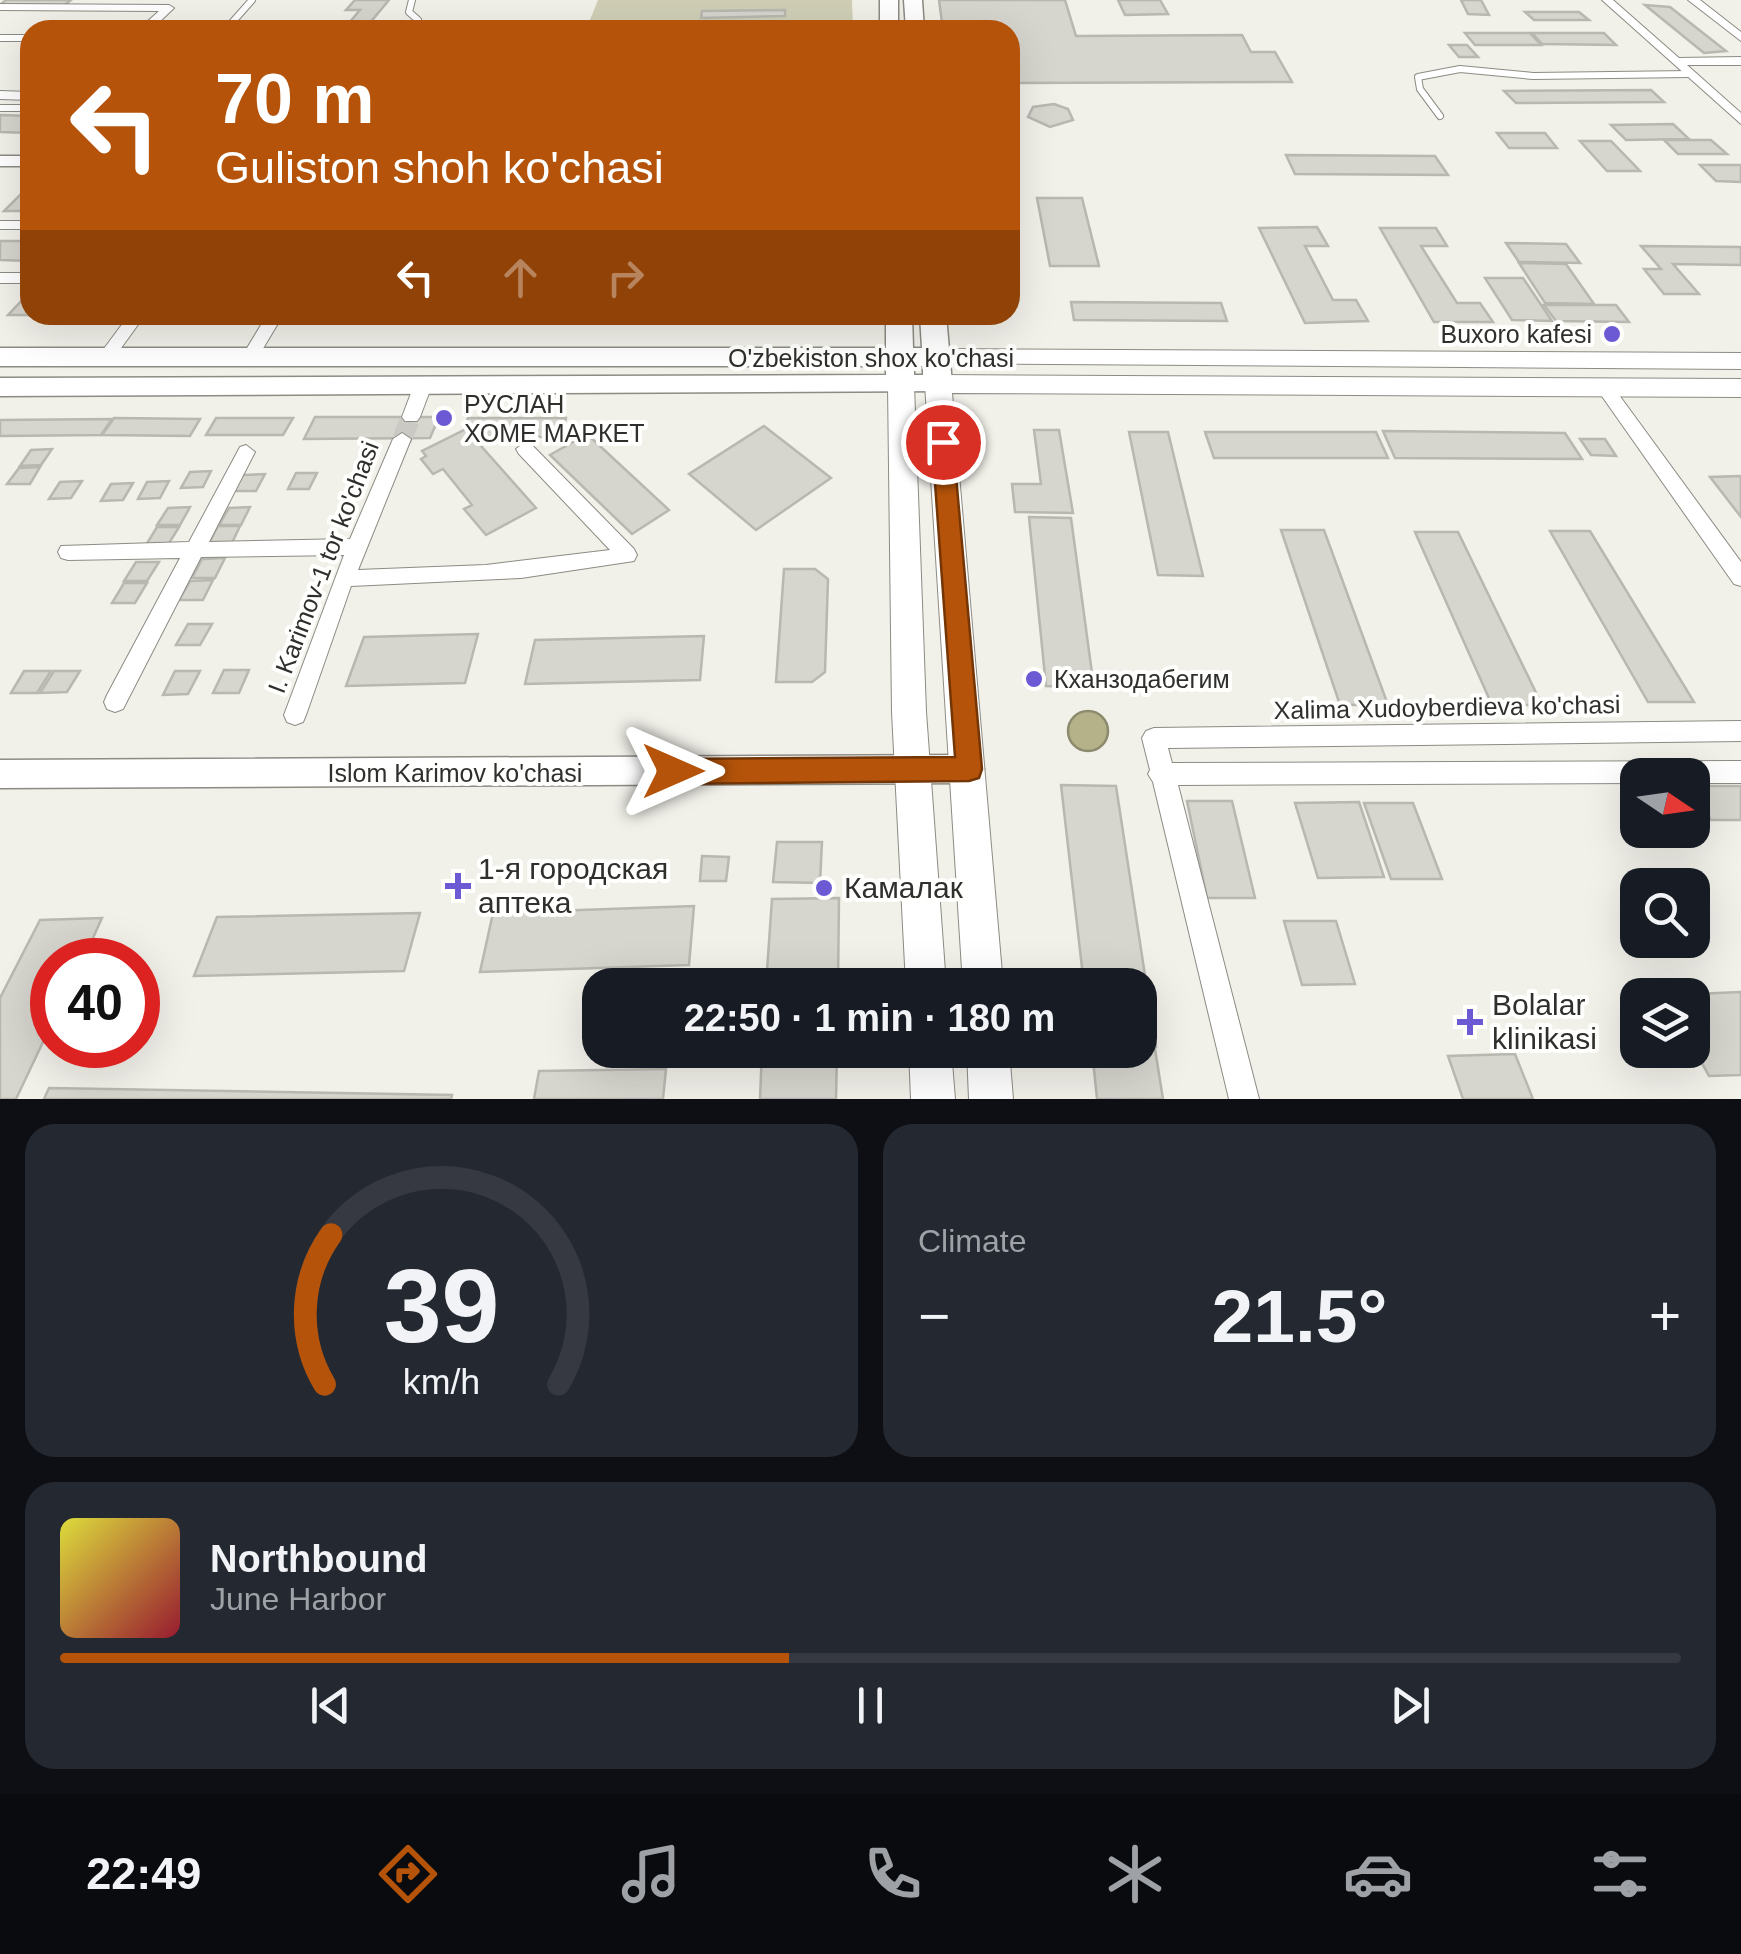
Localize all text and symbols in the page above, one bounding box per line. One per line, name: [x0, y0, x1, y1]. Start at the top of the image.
icon: left: [50, 60, 180, 190]
text: 70 m: [215, 60, 375, 138]
text: Guliston shoh ko'chasi: [215, 142, 664, 193]
icon: left: [388, 250, 443, 305]
icon: ahead: [493, 250, 548, 305]
icon: right: [598, 250, 653, 305]
place label: Buxoro kafesi: [1441, 320, 1592, 348]
marker: Buxoro kafesi: [1601, 323, 1623, 345]
street label: O'zbekiston shox ko'chasi: [728, 344, 1014, 372]
place label: РУСЛАН ХОМЕ МАРКЕТ: [464, 390, 644, 447]
pin: [901, 400, 986, 485]
marker: РУСЛАН ХОМЕ МАРКЕТ: [433, 407, 455, 429]
icon: arrive: [916, 415, 971, 470]
street label: I. Karimov-1 tor ko'chasi: [262, 437, 384, 697]
place label: Кханзодабегим: [1054, 665, 1230, 693]
marker: Кханзодабегим: [1023, 668, 1045, 690]
street label: Xalima Xudoyberdieva ko'chasi: [1273, 690, 1621, 724]
position arrow: [621, 719, 725, 823]
north arrow: [1620, 758, 1710, 848]
map controls: [1620, 758, 1710, 1068]
street label: Islom Karimov ko'chasi: [328, 759, 582, 787]
place label: 1-я городская аптека: [478, 852, 668, 919]
button: search: [1620, 868, 1710, 958]
place label: Камалак: [844, 871, 964, 904]
marker: 1-я городская аптека: [447, 875, 469, 897]
marker: Камалак: [813, 877, 835, 899]
speed limit sign: 40: [30, 938, 160, 1068]
button: layers: [1620, 978, 1710, 1068]
place label: Bolalar klinikasi: [1492, 988, 1597, 1055]
text: 22:50 · 1 min · 180 m: [684, 997, 1055, 1039]
marker: Bolalar klinikasi: [1457, 1009, 1483, 1035]
text: Climate: [918, 1223, 1026, 1259]
text: 39: [384, 1248, 499, 1364]
text: 21.5°: [1212, 1274, 1387, 1358]
text: −: [918, 1285, 950, 1347]
text: +: [1649, 1285, 1681, 1347]
text: km/h: [403, 1362, 480, 1402]
text: Northbound: [210, 1538, 427, 1580]
text: June Harbor: [210, 1581, 386, 1617]
icon: previous: [303, 1678, 358, 1733]
icon: pause: [843, 1678, 898, 1733]
icon: next: [1383, 1678, 1438, 1733]
icon: directions: [373, 1839, 443, 1909]
icon: music: [616, 1839, 686, 1909]
icon: phone: [858, 1839, 928, 1909]
icon: climate: [1100, 1839, 1170, 1909]
icon: car: [1343, 1839, 1413, 1909]
icon: filters: [1585, 1839, 1655, 1909]
text: 22:49: [86, 1848, 201, 1899]

